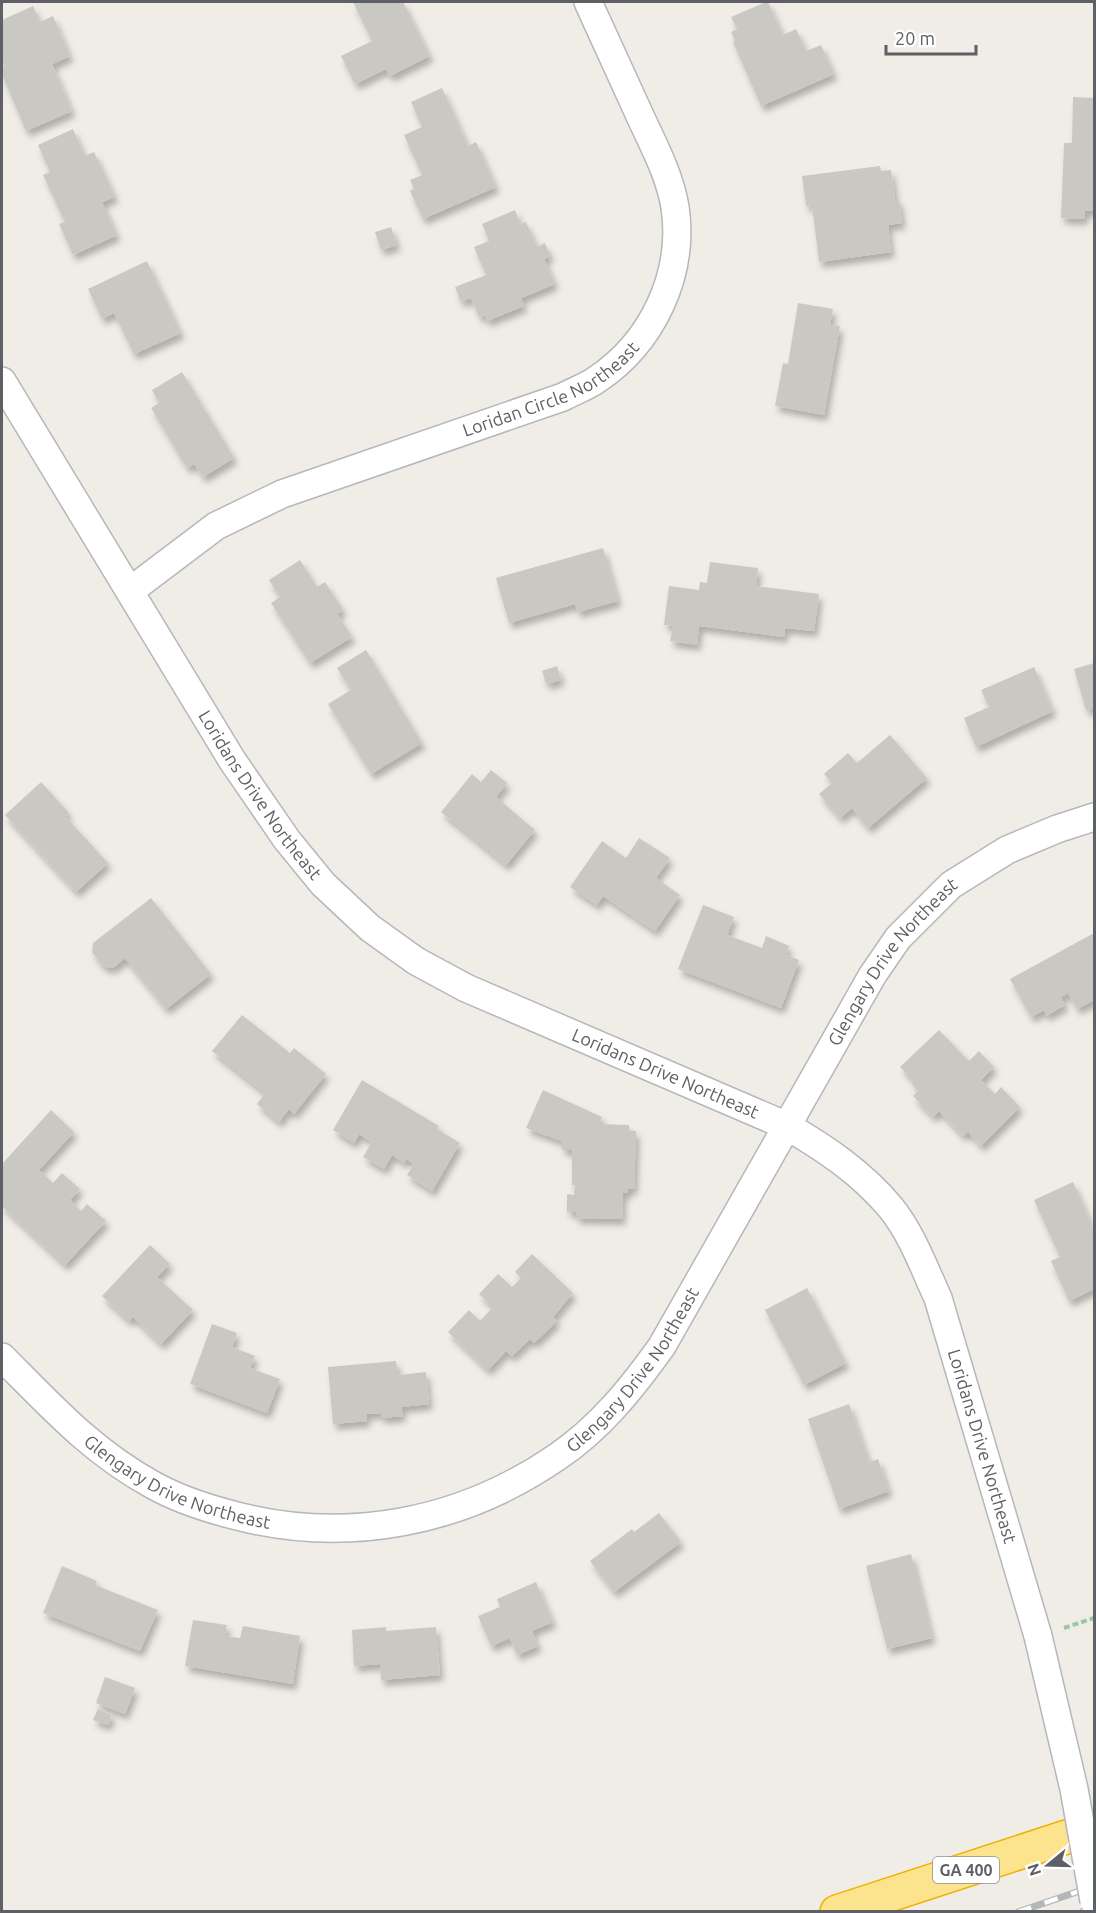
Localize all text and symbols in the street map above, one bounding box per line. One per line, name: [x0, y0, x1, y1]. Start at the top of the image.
scale bar: [886, 18, 976, 56]
text: 20 m: [895, 28, 935, 48]
street label: Loridan Circle Northeast: [460, 337, 642, 440]
street label: Loridans Drive Northeast: [195, 706, 326, 883]
street label: Glengary Drive Northeast: [824, 873, 960, 1049]
street label: Loridans Drive Northeast: [569, 1024, 762, 1122]
street label: Glengary Drive Northeast: [562, 1283, 702, 1456]
street label: Loridans Drive Northeast: [945, 1347, 1021, 1545]
street label: Glengary Drive Northeast: [81, 1430, 272, 1532]
north arrow: [1018, 1835, 1078, 1895]
road number: GA 400: [933, 1857, 999, 1883]
text: N: [1023, 1861, 1044, 1878]

